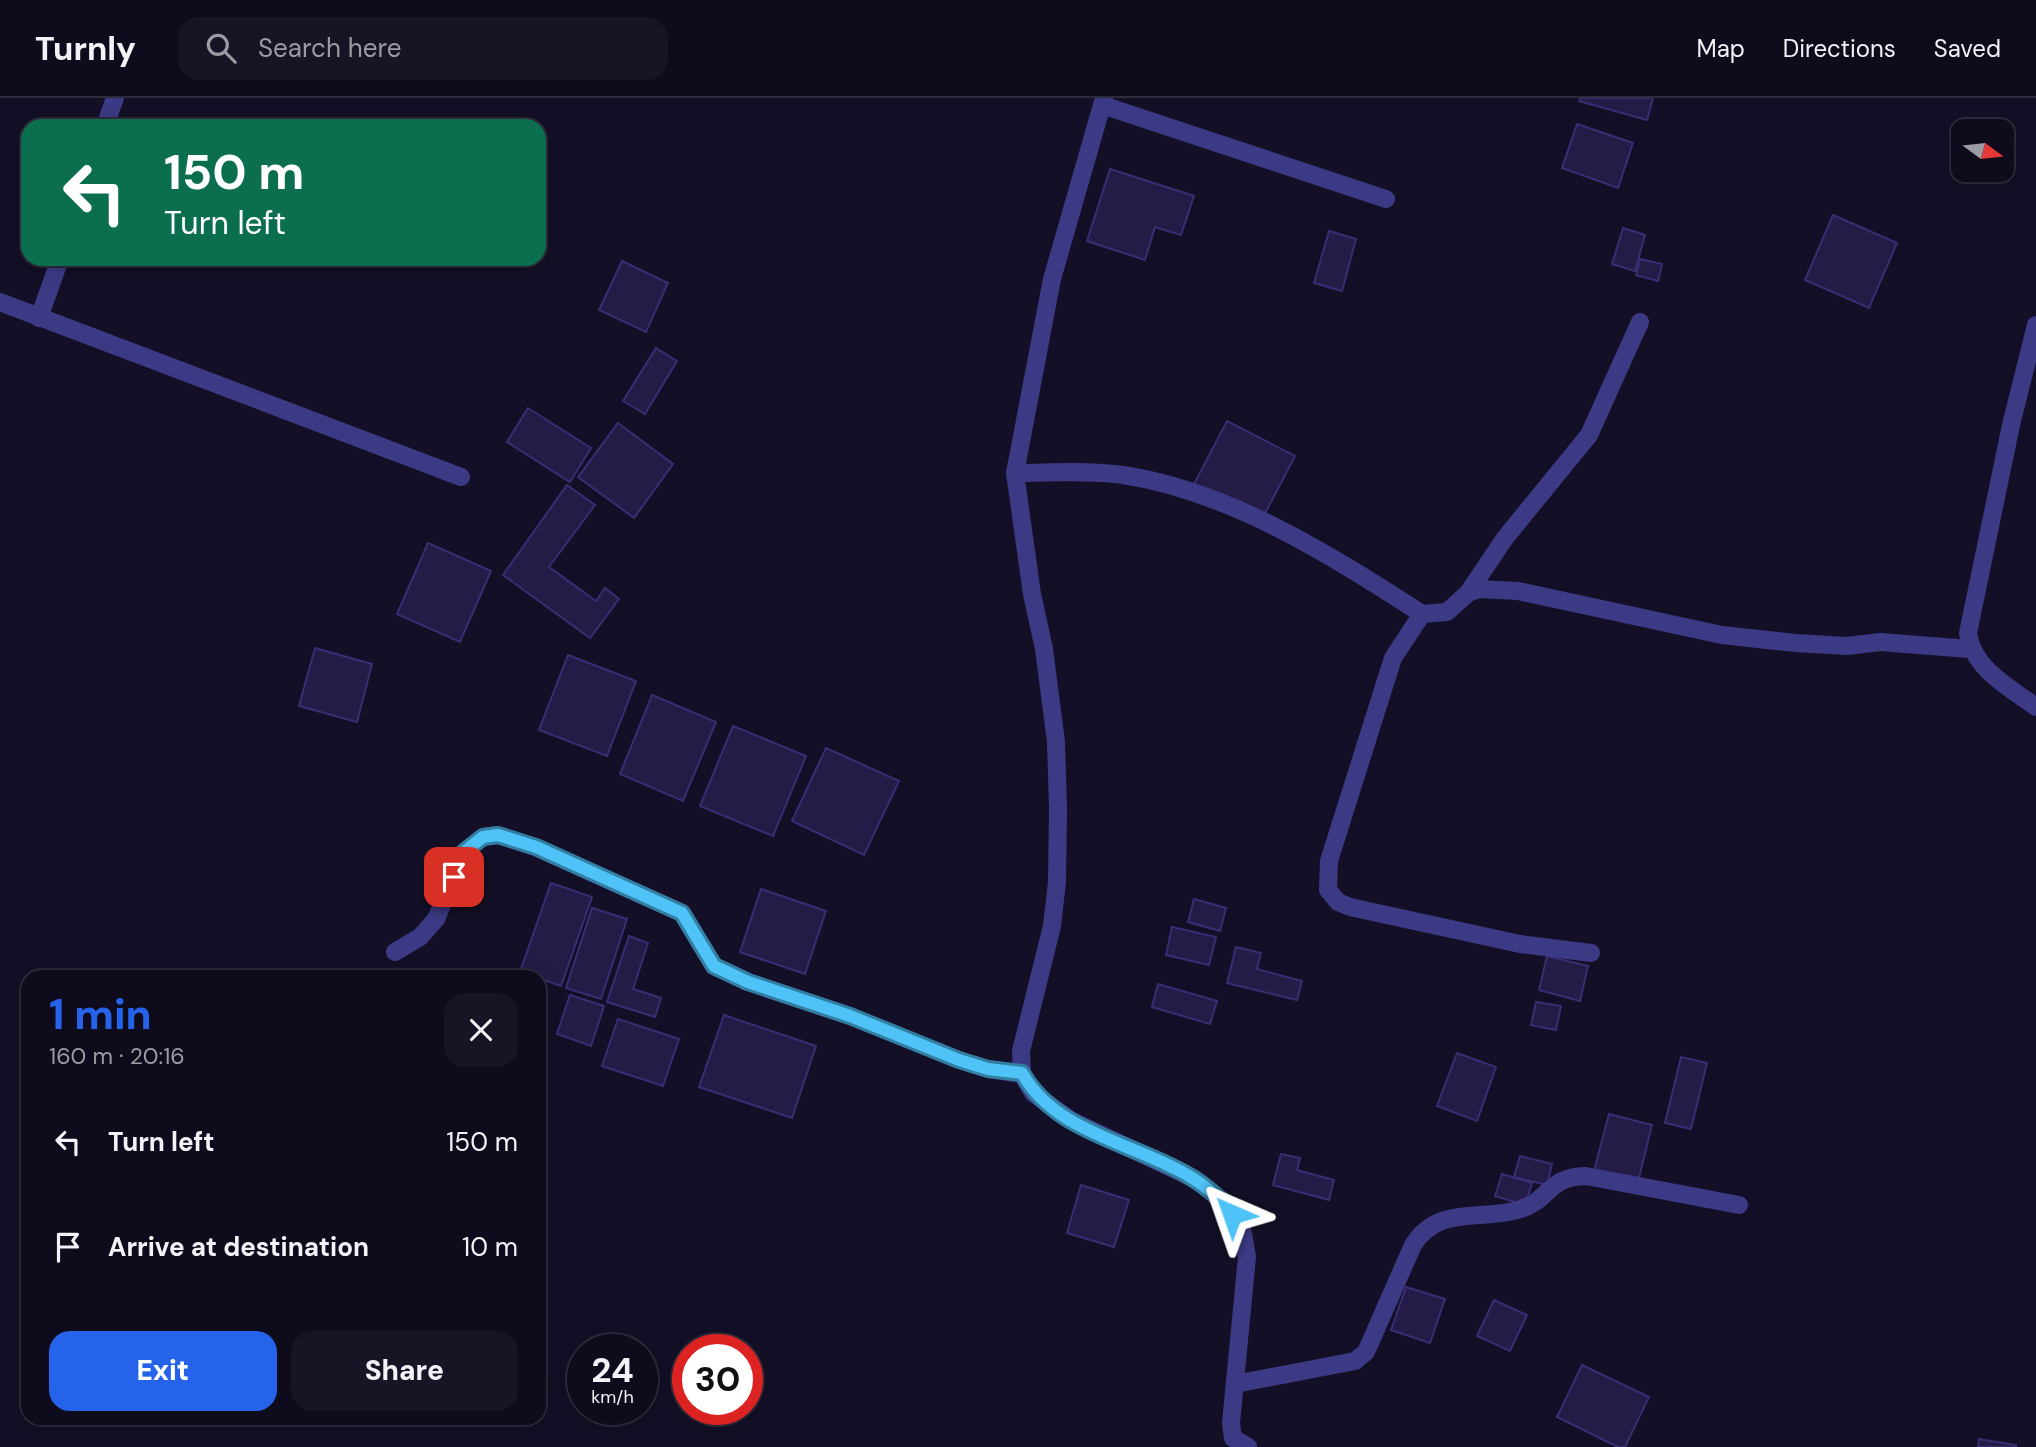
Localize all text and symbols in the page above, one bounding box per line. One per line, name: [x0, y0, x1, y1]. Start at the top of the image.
search box: [178, 17, 668, 80]
text: Turnly: [35, 27, 136, 70]
icon: search: [202, 29, 240, 67]
text: Search here: [258, 31, 401, 65]
text: Map: [1697, 33, 1745, 64]
text: Directions: [1783, 33, 1896, 64]
text: Saved: [1934, 33, 2001, 64]
north arrow: [1951, 119, 2014, 182]
map controls: [1951, 119, 2014, 182]
text: 150 m: [164, 140, 304, 204]
icon: left: [49, 147, 140, 238]
text: Turn left: [164, 202, 286, 244]
pin: [424, 847, 484, 907]
icon: arrive: [435, 858, 473, 896]
text: 1 min: [49, 987, 152, 1042]
button: close: [444, 993, 518, 1067]
text: 160 m · 20:16: [49, 1041, 185, 1071]
icon: left: [49, 1123, 87, 1161]
text: Turn left: [108, 1125, 215, 1159]
text: 150 m: [446, 1125, 518, 1159]
position arrow: [1195, 1177, 1269, 1251]
icon: arrive: [49, 1228, 87, 1266]
text: Arrive at destination: [108, 1230, 369, 1264]
text: 10 m: [462, 1230, 518, 1264]
button: Exit: [49, 1331, 277, 1411]
button: Share: [291, 1331, 518, 1411]
speed limit sign: 30: [672, 1334, 763, 1425]
text: 24: [591, 1347, 634, 1393]
text: km/h: [591, 1385, 634, 1409]

